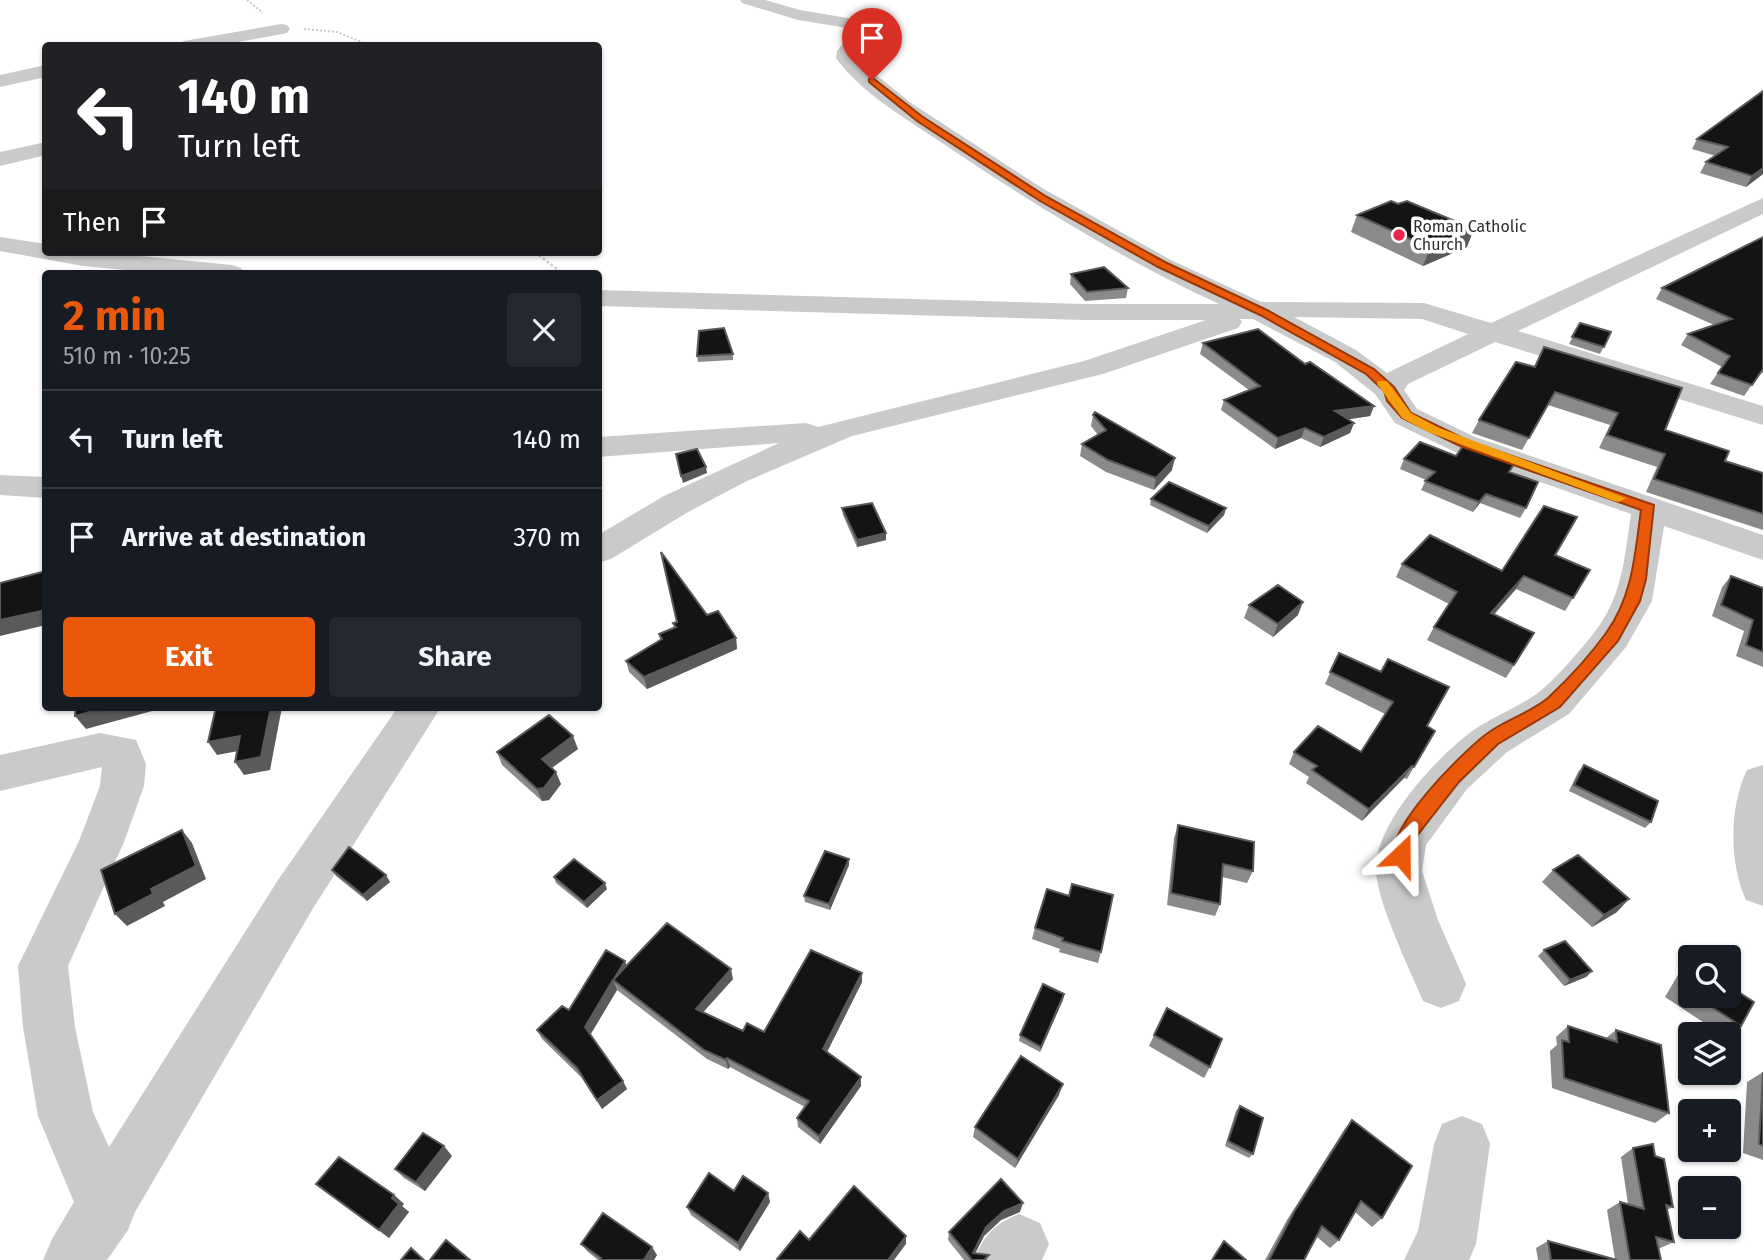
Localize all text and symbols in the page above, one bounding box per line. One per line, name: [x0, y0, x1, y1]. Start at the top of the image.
pin: [842, 8, 902, 80]
icon: arrive: [853, 19, 891, 57]
text: 140 m: [178, 67, 310, 126]
icon: left: [63, 70, 154, 161]
text: Turn left: [178, 127, 300, 165]
icon: arrive: [135, 203, 173, 241]
text: Then: [63, 207, 121, 238]
place label: Roman Catholic Church: [1413, 217, 1527, 254]
marker: Roman Catholic Church: [1391, 227, 1407, 243]
text: 2 min: [63, 291, 166, 341]
button: close: [507, 293, 581, 367]
text: 510 m · 10:25: [63, 342, 191, 370]
icon: left: [63, 420, 101, 458]
text: Turn left: [122, 424, 223, 455]
text: 140 m: [512, 424, 581, 455]
icon: arrive: [63, 518, 101, 556]
text: Arrive at destination: [122, 522, 366, 553]
text: 370 m: [513, 522, 581, 553]
button: Exit: [63, 617, 315, 697]
button: Share: [329, 617, 581, 697]
position arrow: [1364, 818, 1438, 892]
map controls: [1678, 945, 1741, 1239]
button: search: [1678, 945, 1741, 1008]
button: layers: [1678, 1022, 1741, 1085]
button: +: [1678, 1099, 1741, 1162]
button: −: [1678, 1176, 1741, 1239]

